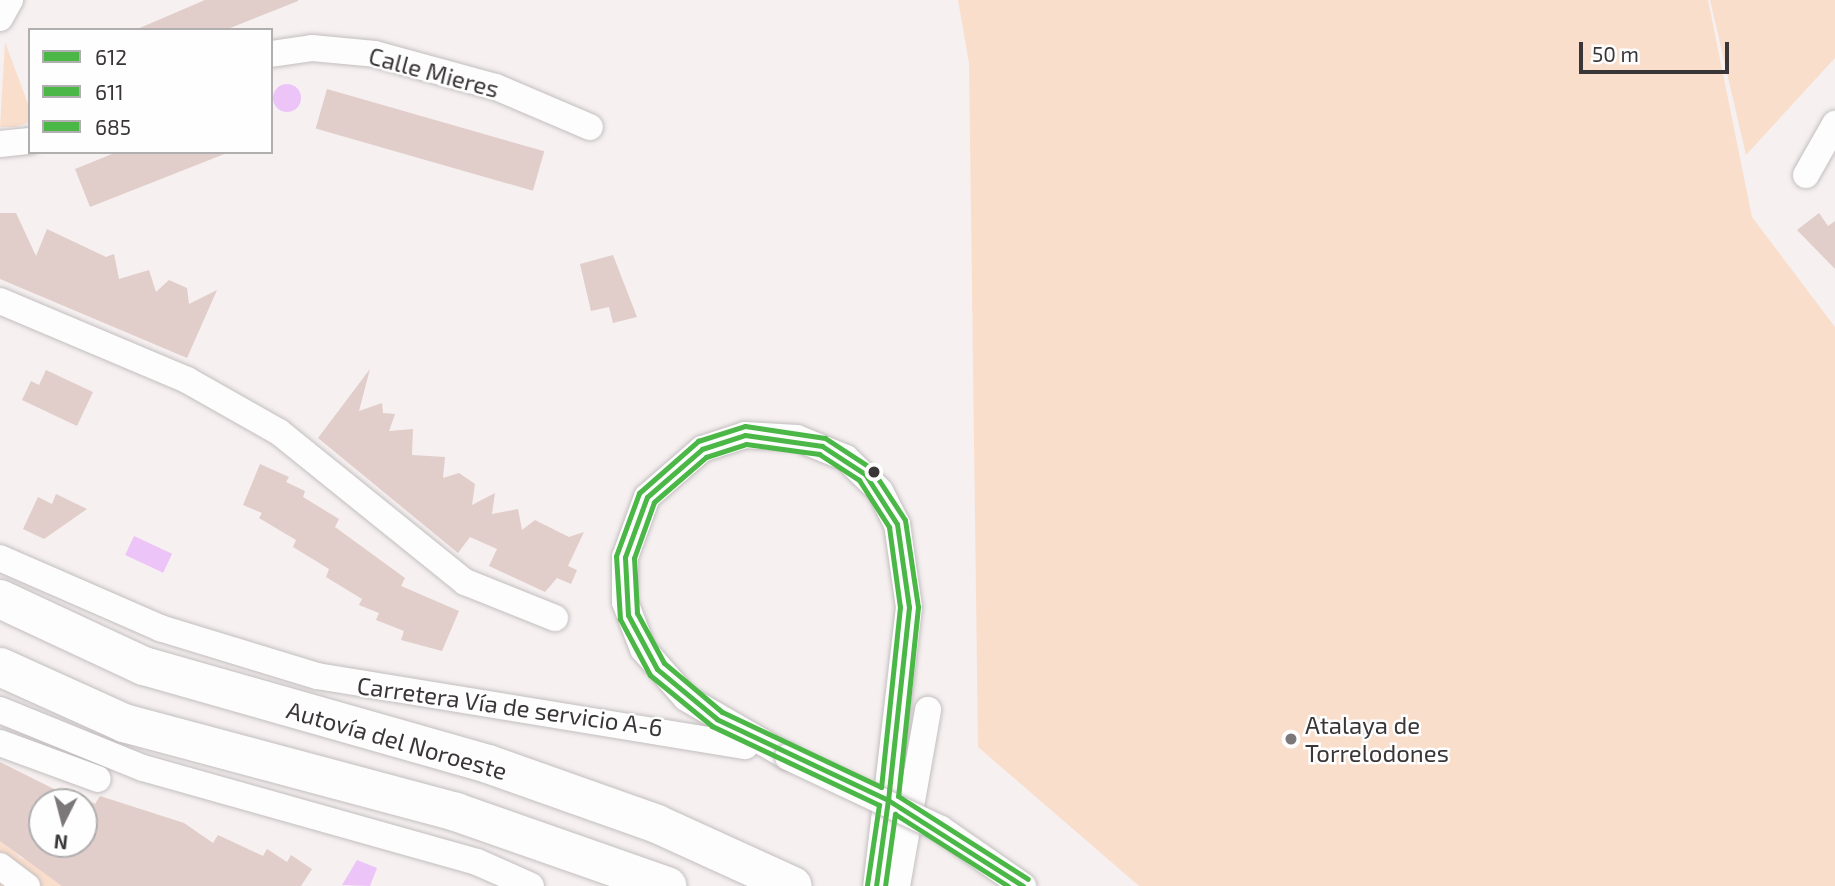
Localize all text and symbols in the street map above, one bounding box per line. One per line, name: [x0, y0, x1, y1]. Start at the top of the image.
legend: [28, 28, 273, 154]
scale bar: [1583, 28, 1734, 72]
street label: Calle Mieres: [366, 41, 502, 103]
text: 50 m: [1592, 41, 1639, 66]
text: 612: [95, 44, 127, 69]
text: 611: [95, 79, 124, 104]
text: 685: [95, 114, 131, 139]
unlabelled marker: [867, 465, 881, 479]
street label: Carretera Vía de servicio A-6: [355, 670, 665, 742]
street label: Autovía del Noroeste: [283, 695, 511, 785]
place label: Atalaya de Torrelodones: [1305, 711, 1449, 767]
marker: Atalaya de Torrelodones: [1283, 731, 1299, 747]
north arrow: [28, 788, 98, 858]
text: N: [53, 830, 69, 855]

